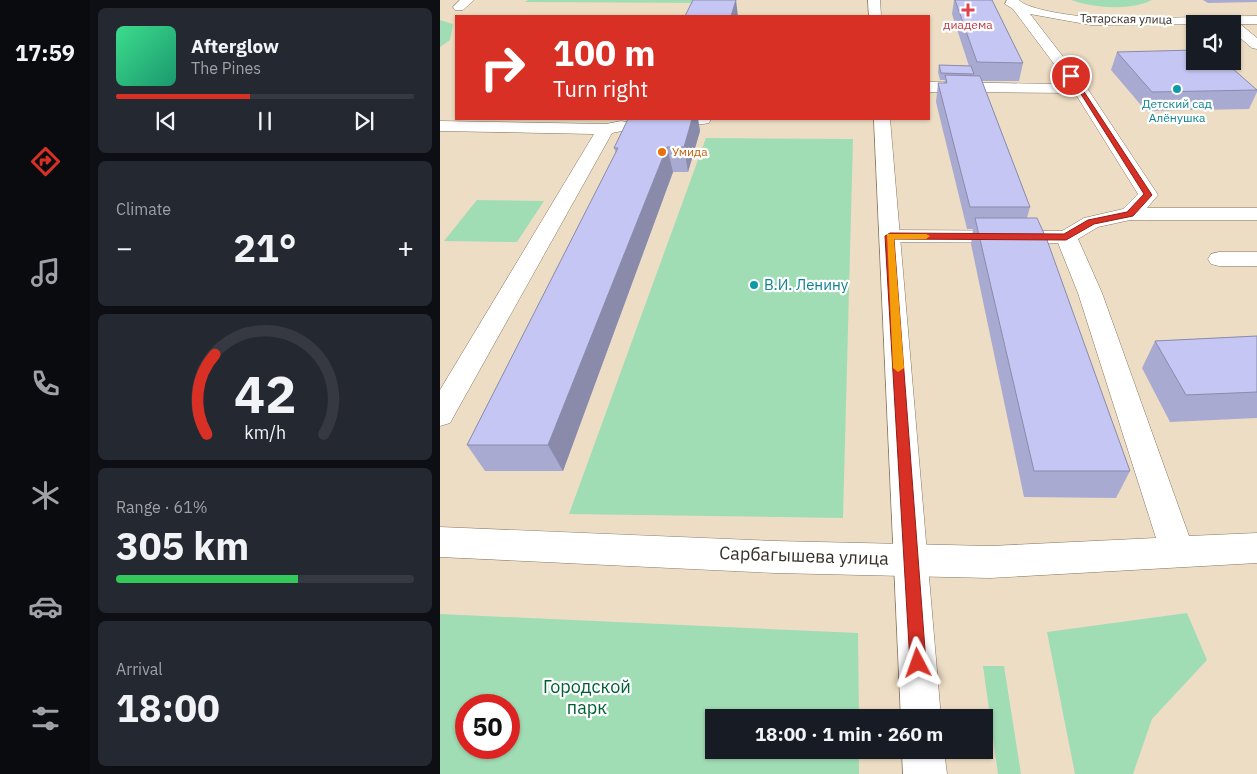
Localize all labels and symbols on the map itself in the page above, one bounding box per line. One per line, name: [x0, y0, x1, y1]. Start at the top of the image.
marker: диадема: [962, 4, 974, 16]
street label: Татарская улица: [1080, 10, 1173, 27]
place label: диадема: [943, 17, 993, 32]
pin: [1050, 55, 1092, 97]
marker: Детский сад Алёнушка: [1171, 83, 1183, 95]
place label: Детский сад Алёнушка: [1142, 96, 1212, 125]
place label: Умида: [672, 144, 708, 159]
marker: Умида: [656, 146, 668, 158]
place label: В.И. Ленину: [764, 275, 849, 294]
marker: В.И. Ленину: [748, 279, 760, 291]
street label: Сарбагышева улица: [719, 541, 890, 570]
position arrow: [891, 636, 943, 688]
park label: Городской парк: [543, 675, 631, 719]
speed limit sign: 50: [455, 694, 520, 759]

